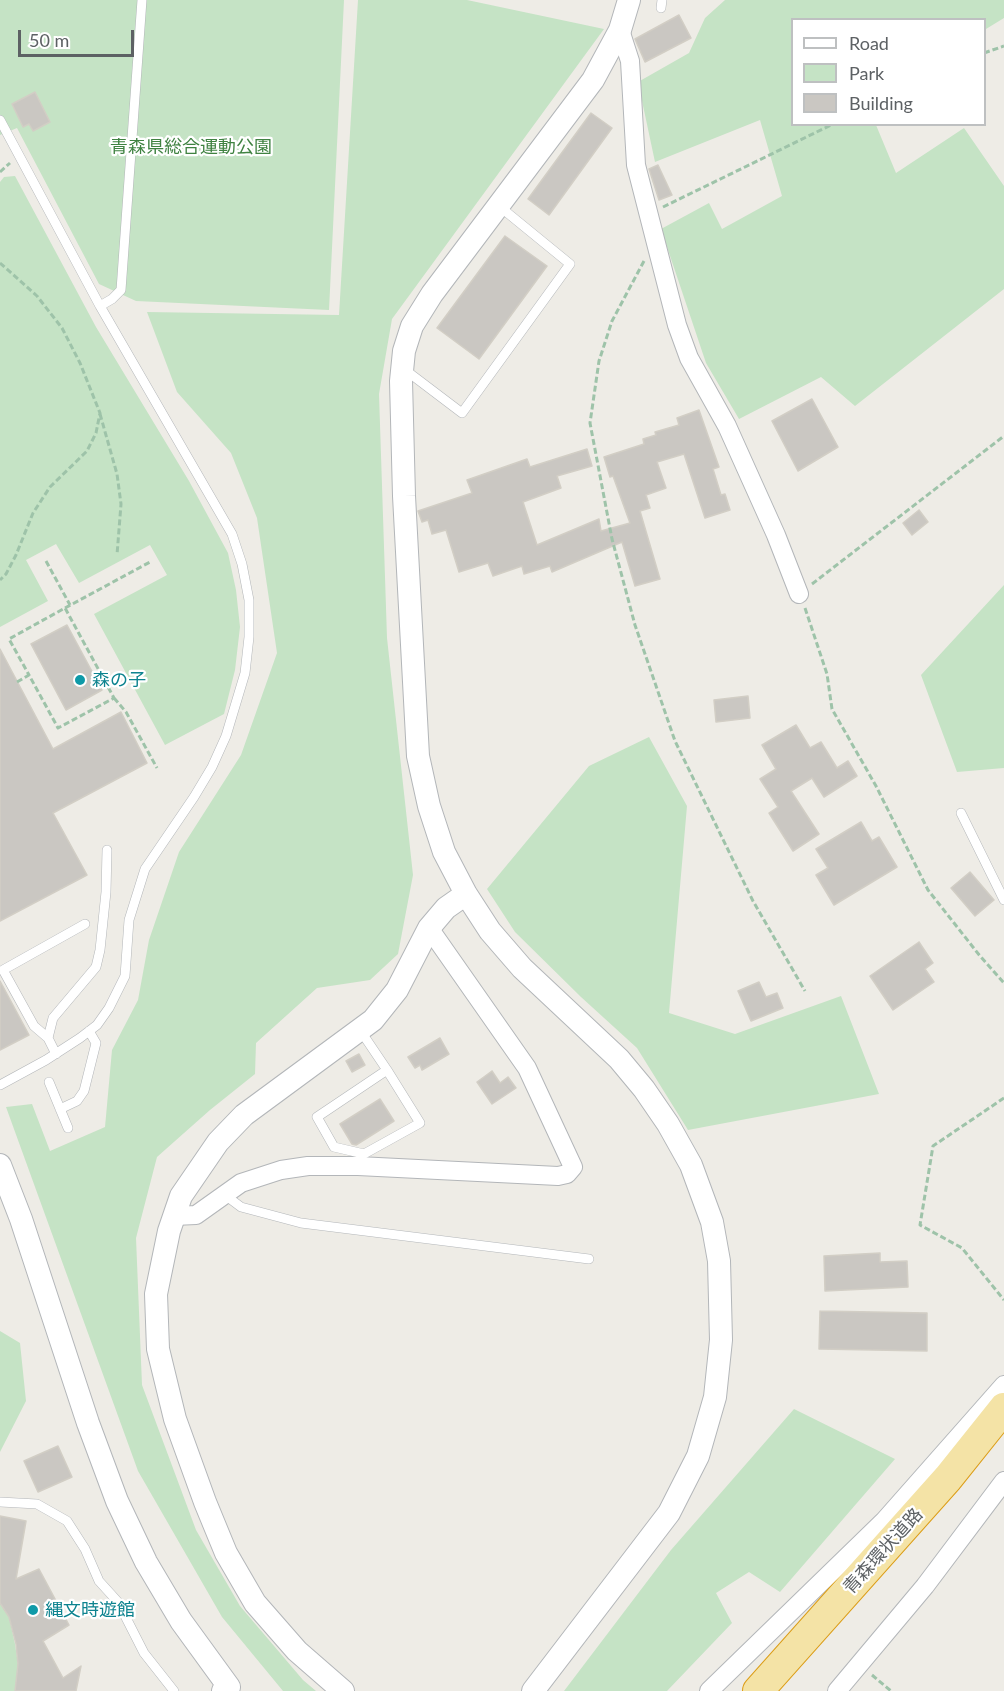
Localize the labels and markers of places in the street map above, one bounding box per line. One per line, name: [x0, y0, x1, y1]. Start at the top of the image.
place label: 森の子: [92, 669, 146, 691]
marker: 森の子: [73, 673, 87, 687]
place label: 縄文時遊館: [45, 1599, 135, 1621]
marker: 縄文時遊館: [26, 1603, 40, 1617]

